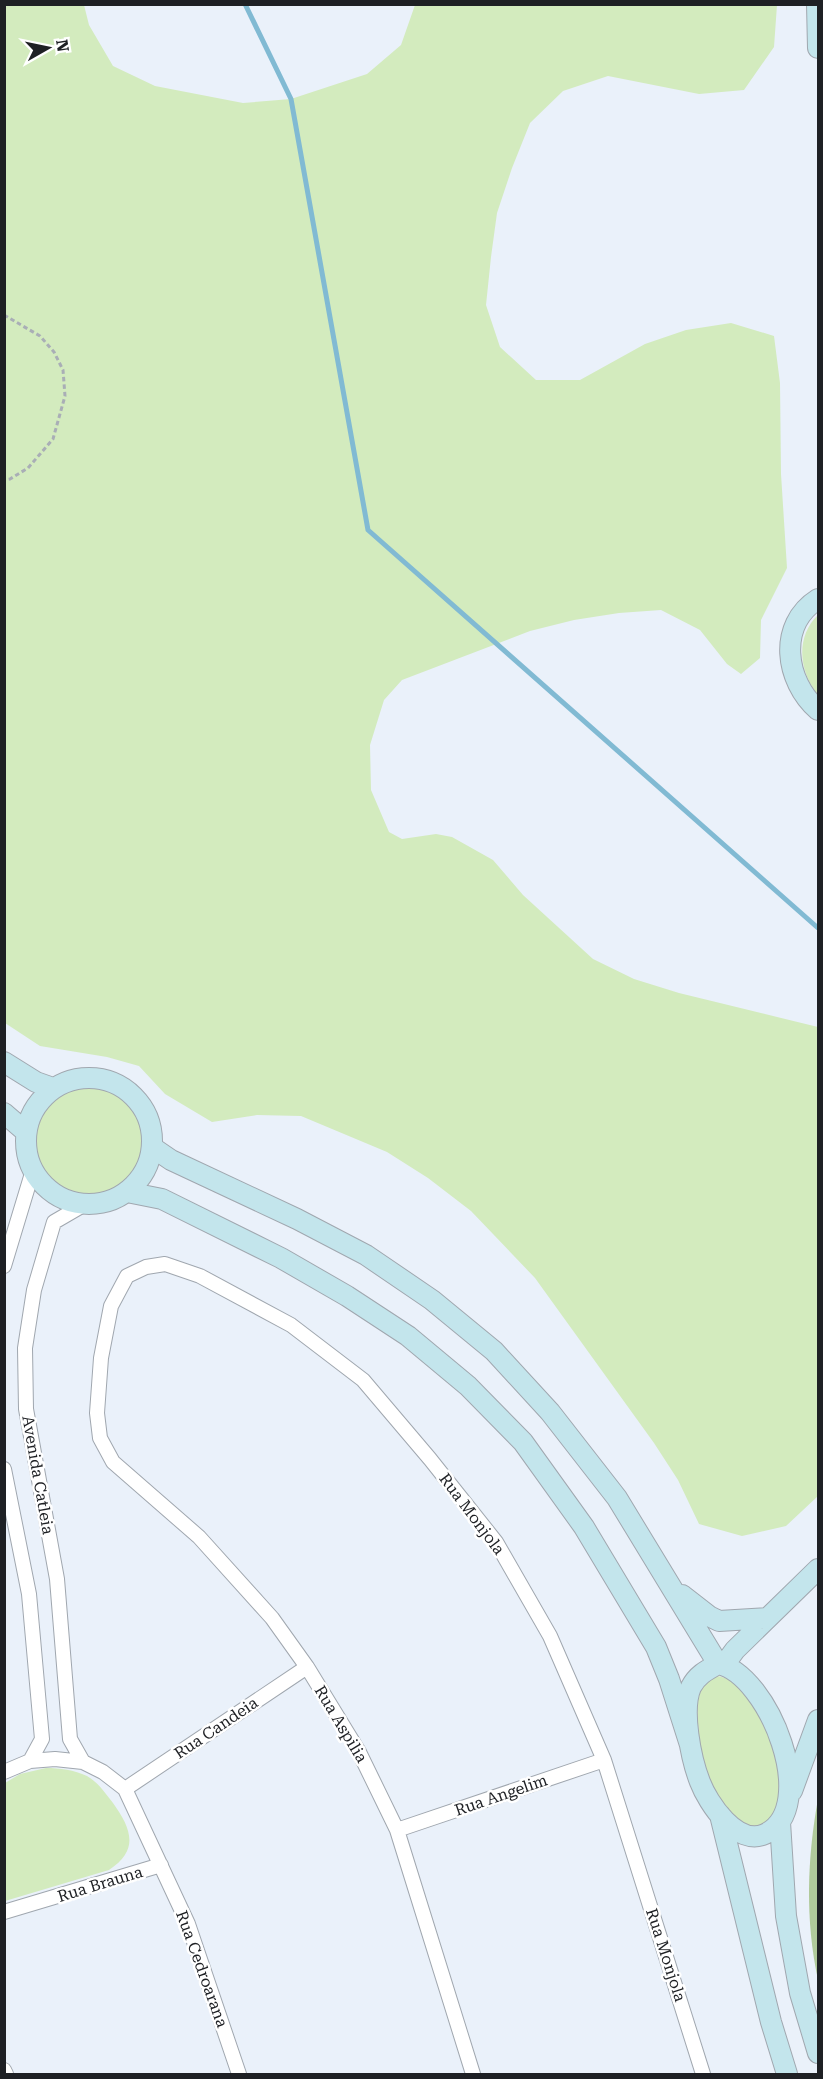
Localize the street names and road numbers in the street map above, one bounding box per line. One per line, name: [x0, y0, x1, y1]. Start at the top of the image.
street label: Avenida Catleia: [18, 1414, 58, 1536]
street label: Rua Monjola: [435, 1470, 509, 1559]
street label: Rua Aspilia: [311, 1682, 372, 1766]
street label: Rua Candeia: [171, 1693, 262, 1763]
street label: Rua Angelim: [452, 1770, 550, 1820]
street label: Rua Brauna: [55, 1862, 145, 1906]
street label: Rua Monjola: [642, 1906, 690, 2004]
street label: Rua Cedroarana: [172, 1908, 232, 2030]

